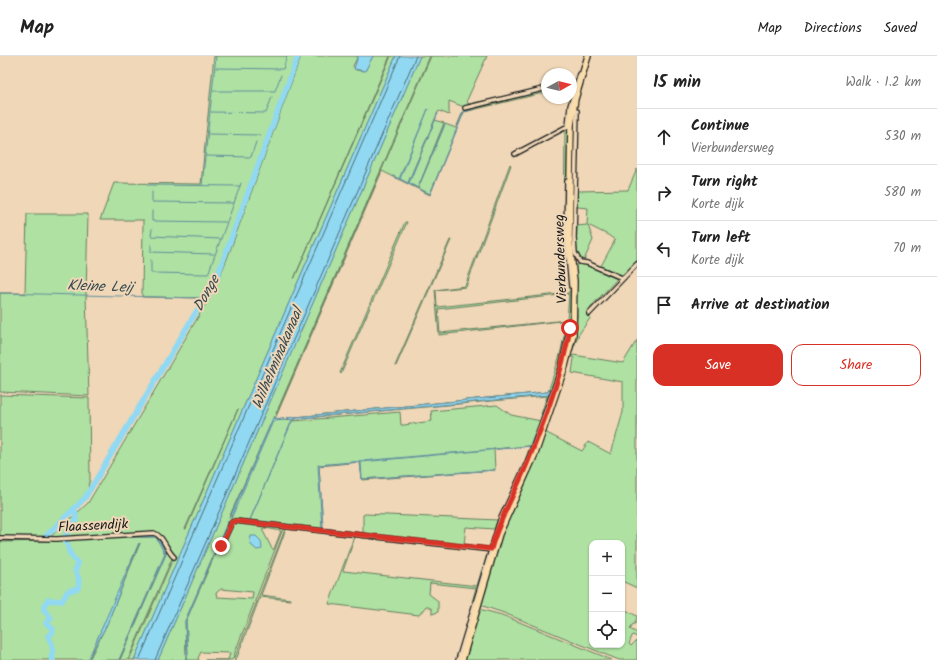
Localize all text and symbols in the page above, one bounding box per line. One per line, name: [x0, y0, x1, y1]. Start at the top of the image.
text: Map: [20, 13, 54, 43]
text: Map: [757, 17, 782, 39]
text: Directions: [804, 17, 862, 39]
text: Saved: [884, 17, 917, 39]
north arrow: [541, 68, 577, 104]
text: 15 min: [653, 69, 701, 96]
text: Walk · 1.2 km: [846, 72, 921, 93]
text: Continue: [691, 114, 749, 138]
icon: ahead: [653, 126, 675, 148]
text: 530 m: [885, 126, 921, 147]
text: Vierbundersweg: [691, 138, 774, 159]
text: Turn right: [691, 170, 758, 194]
icon: right: [653, 182, 675, 204]
text: 580 m: [884, 182, 921, 203]
text: Korte dijk: [691, 194, 744, 215]
street label: Vierbundersweg: [548, 214, 574, 304]
text: Turn left: [691, 226, 751, 250]
icon: left: [653, 238, 675, 260]
text: 70 m: [893, 238, 921, 259]
text: Korte dijk: [691, 250, 744, 271]
water label: Donge: [187, 270, 227, 316]
water label: Kleine Leij: [67, 274, 137, 300]
text: Arrive at destination: [691, 293, 830, 317]
icon: arrive: [653, 294, 675, 316]
water label: Wilhelminakanaal: [246, 301, 311, 413]
route start: [561, 319, 579, 337]
button: Save: [653, 344, 783, 386]
button: Share: [791, 344, 921, 386]
street label: Flaassendijk: [58, 513, 129, 539]
route end: [212, 537, 230, 555]
map controls: [589, 540, 625, 648]
button: +: [589, 540, 625, 576]
button: −: [589, 576, 625, 612]
button: locate: [589, 612, 625, 648]

